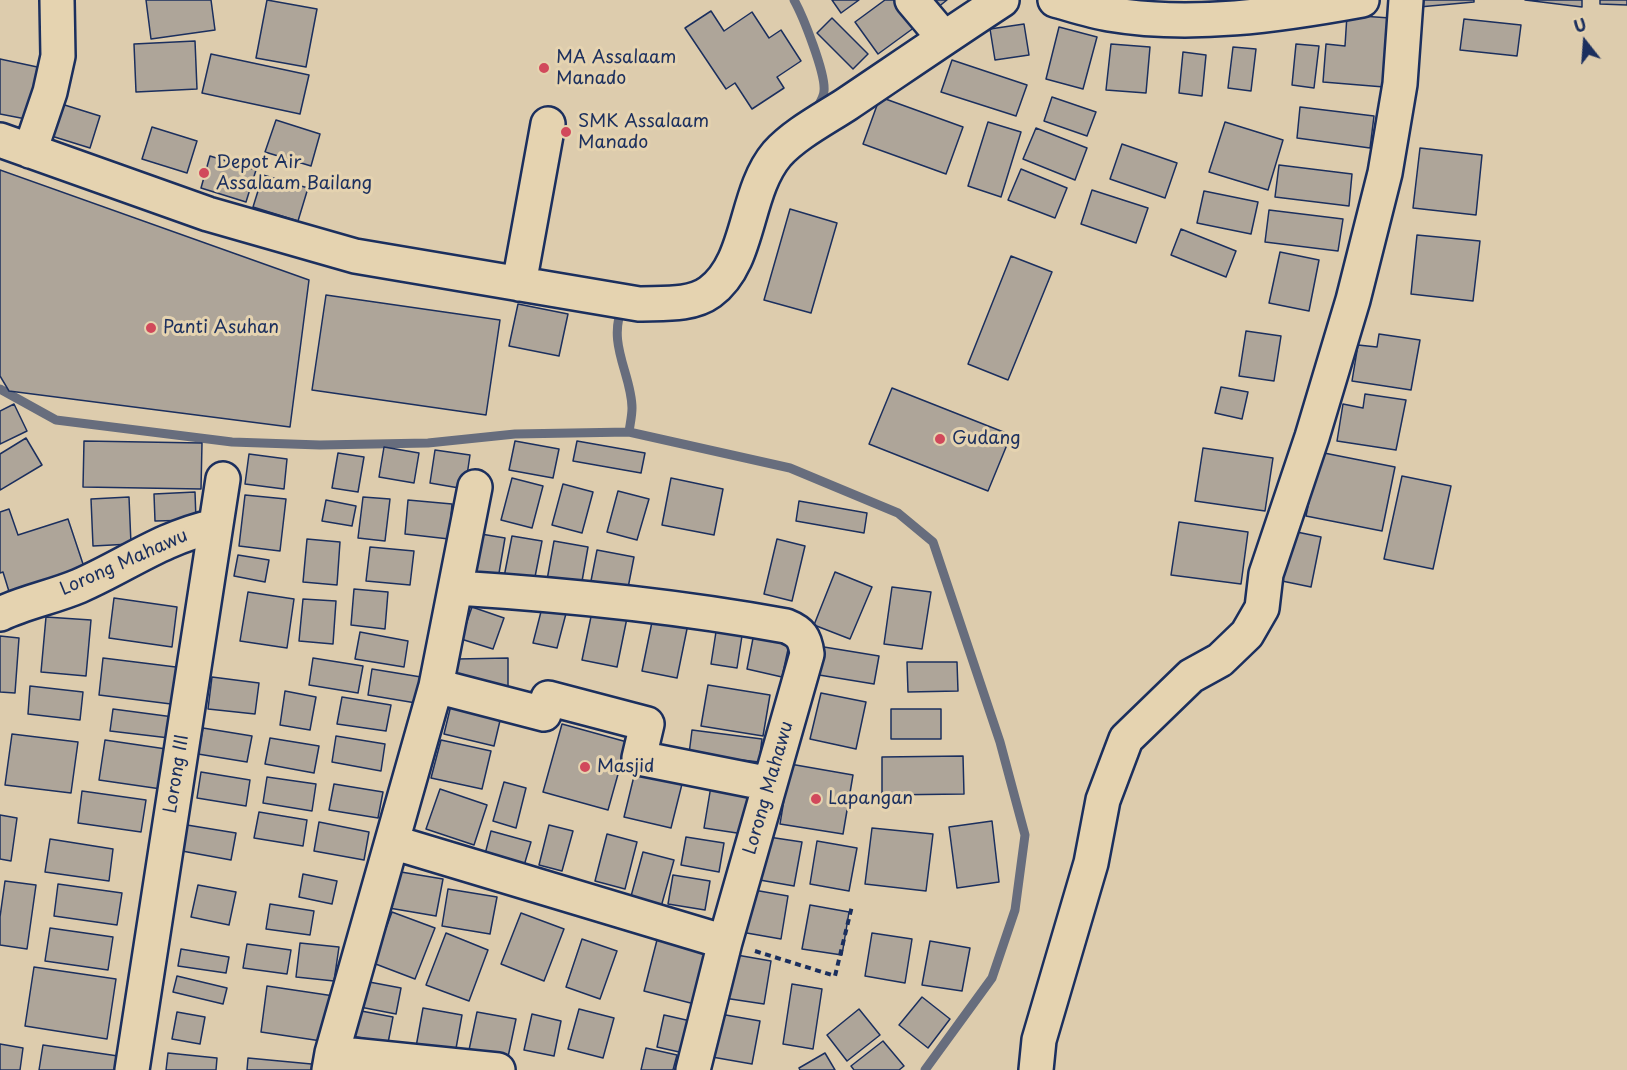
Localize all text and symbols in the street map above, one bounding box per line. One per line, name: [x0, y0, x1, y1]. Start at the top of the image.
north arrow: [1555, 12, 1615, 72]
text: U: [1570, 12, 1589, 38]
place label: MA Assalaam Manado: [556, 47, 676, 90]
marker: MA Assalaam Manado: [537, 61, 551, 75]
place label: SMK Assalaam Manado: [578, 111, 709, 154]
marker: SMK Assalaam Manado: [559, 125, 573, 139]
place label: Depot Air Assalaam Bailang: [216, 152, 372, 195]
marker: Depot Air Assalaam Bailang: [197, 166, 211, 180]
place label: Panti Asuhan: [163, 317, 279, 339]
marker: Panti Asuhan: [144, 321, 158, 335]
place label: Gudang: [952, 428, 1021, 450]
marker: Gudang: [933, 432, 947, 446]
street label: Lorong Mahawu: [57, 525, 191, 601]
street label: Lorong Mahawu: [740, 719, 798, 857]
street label: Lorong III: [160, 733, 194, 815]
place label: Masjid: [597, 756, 655, 778]
marker: Masjid: [578, 760, 592, 774]
place label: Lapangan: [828, 788, 913, 810]
marker: Lapangan: [809, 792, 823, 806]

